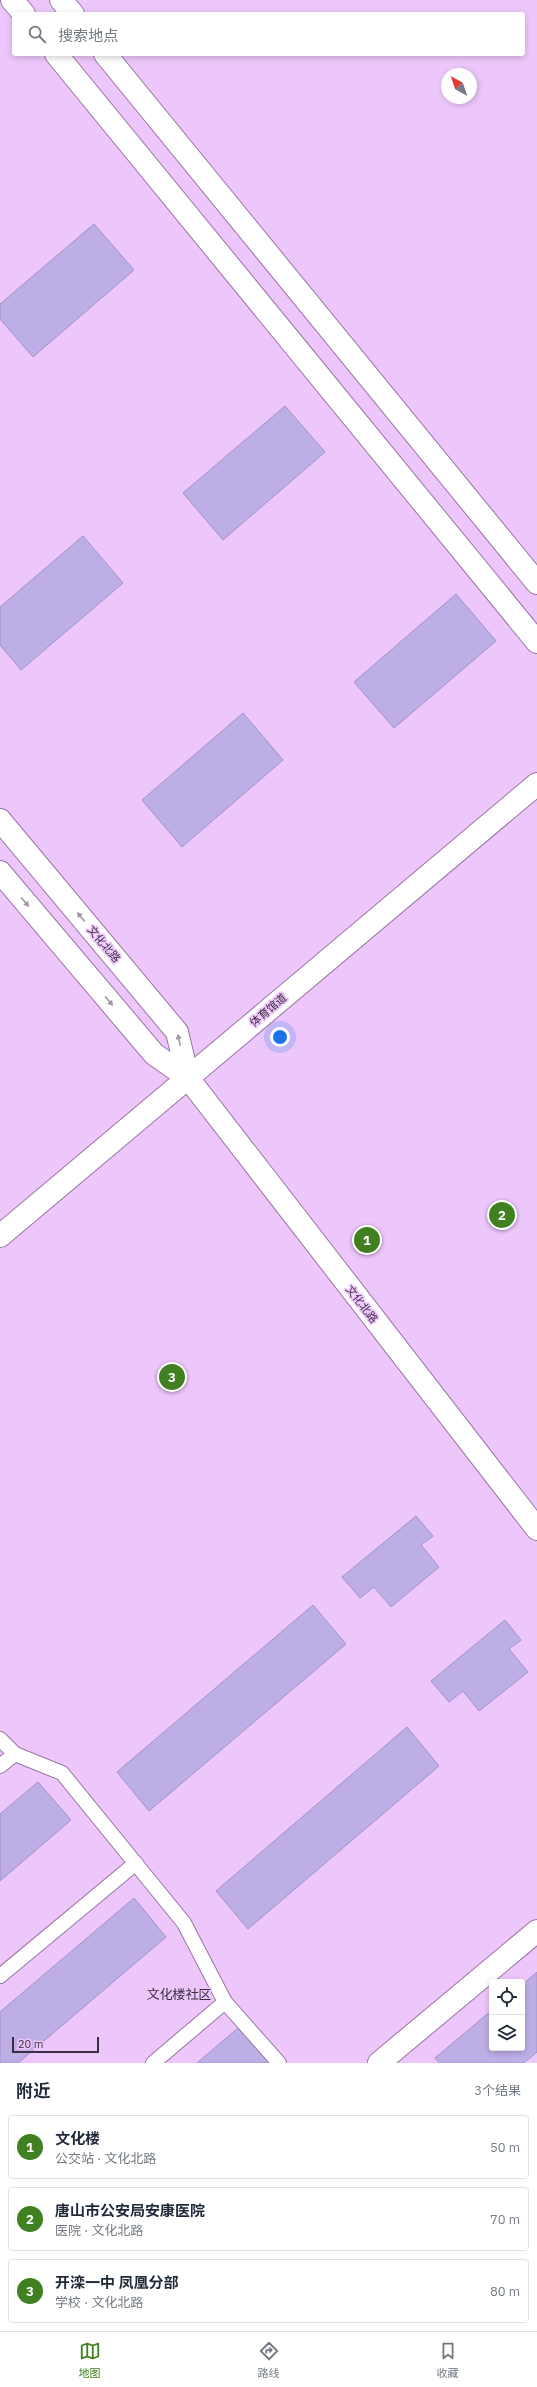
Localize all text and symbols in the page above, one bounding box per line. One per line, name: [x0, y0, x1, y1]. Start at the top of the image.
search box: [12, 12, 525, 56]
icon: search: [26, 23, 48, 45]
text: 搜索地点: [58, 26, 118, 45]
north arrow: [441, 68, 477, 104]
one-way arrow: [21, 897, 30, 907]
one-way arrow: [77, 912, 86, 923]
street label: 文化北路: [84, 923, 124, 965]
street label: 体育馆道: [247, 990, 289, 1030]
one-way arrow: [105, 996, 114, 1007]
your location: [270, 1027, 290, 1047]
one-way arrow: [176, 1034, 182, 1046]
pin: 2: [489, 1200, 515, 1230]
pin: 1: [354, 1225, 380, 1255]
street label: 文化北路: [343, 1282, 381, 1326]
pin: 3: [159, 1362, 185, 1392]
map controls: [489, 1979, 525, 2051]
button: locate: [489, 1979, 525, 2015]
district label: 文化楼社区: [146, 1986, 212, 2003]
button: layers: [489, 2015, 525, 2051]
scale bar: [12, 2035, 99, 2054]
text: 20 m: [18, 2037, 43, 2051]
text: 附近: [16, 2080, 50, 2102]
text: 3个结果: [474, 2082, 521, 2099]
text: 文化楼: [55, 2129, 100, 2148]
text: 1: [26, 2139, 34, 2156]
text: 50 m: [490, 2139, 520, 2156]
text: 公交站 · 文化北路: [55, 2150, 156, 2167]
text: 唐山市公安局安康医院: [55, 2201, 205, 2220]
text: 2: [26, 2211, 34, 2228]
text: 70 m: [490, 2211, 520, 2228]
text: 医院 · 文化北路: [55, 2222, 143, 2239]
text: 开滦一中 凤凰分部: [55, 2273, 179, 2292]
text: 3: [26, 2283, 34, 2300]
text: 80 m: [490, 2283, 520, 2300]
text: 学校 · 文化北路: [55, 2294, 143, 2311]
tab: 地图: [79, 2340, 101, 2380]
tab: 路线: [258, 2340, 280, 2380]
tab: 收藏: [437, 2340, 459, 2380]

